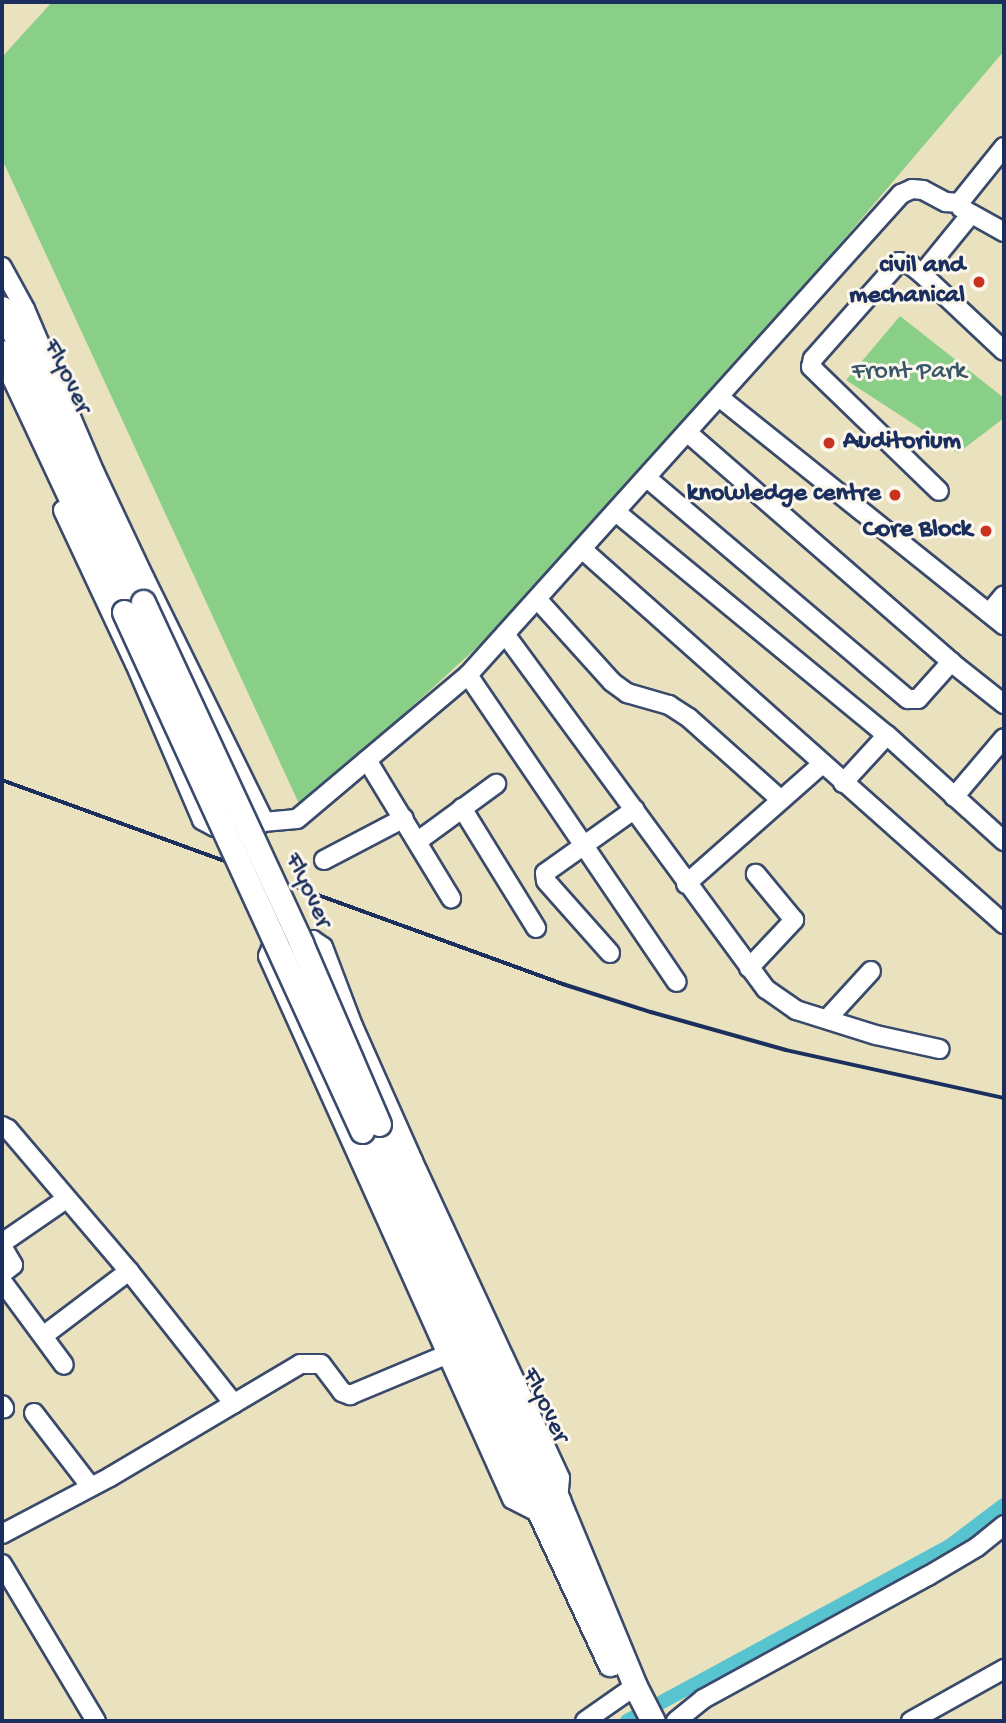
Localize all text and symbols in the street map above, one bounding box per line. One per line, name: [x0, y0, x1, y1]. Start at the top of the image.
place label: civil and mechanical: [849, 251, 965, 312]
marker: civil and mechanical: [971, 274, 987, 290]
street label: Flyover: [35, 334, 97, 420]
park label: Front Park: [852, 357, 966, 389]
place label: Auditorium: [843, 427, 961, 459]
marker: Auditorium: [821, 435, 837, 451]
place label: knowledge centre: [687, 479, 881, 511]
marker: knowledge centre: [887, 487, 903, 503]
place label: Core Block: [863, 515, 972, 547]
marker: Core Block: [978, 523, 994, 539]
street label: Flyover: [276, 848, 338, 934]
street label: Flyover: [513, 1363, 575, 1449]

